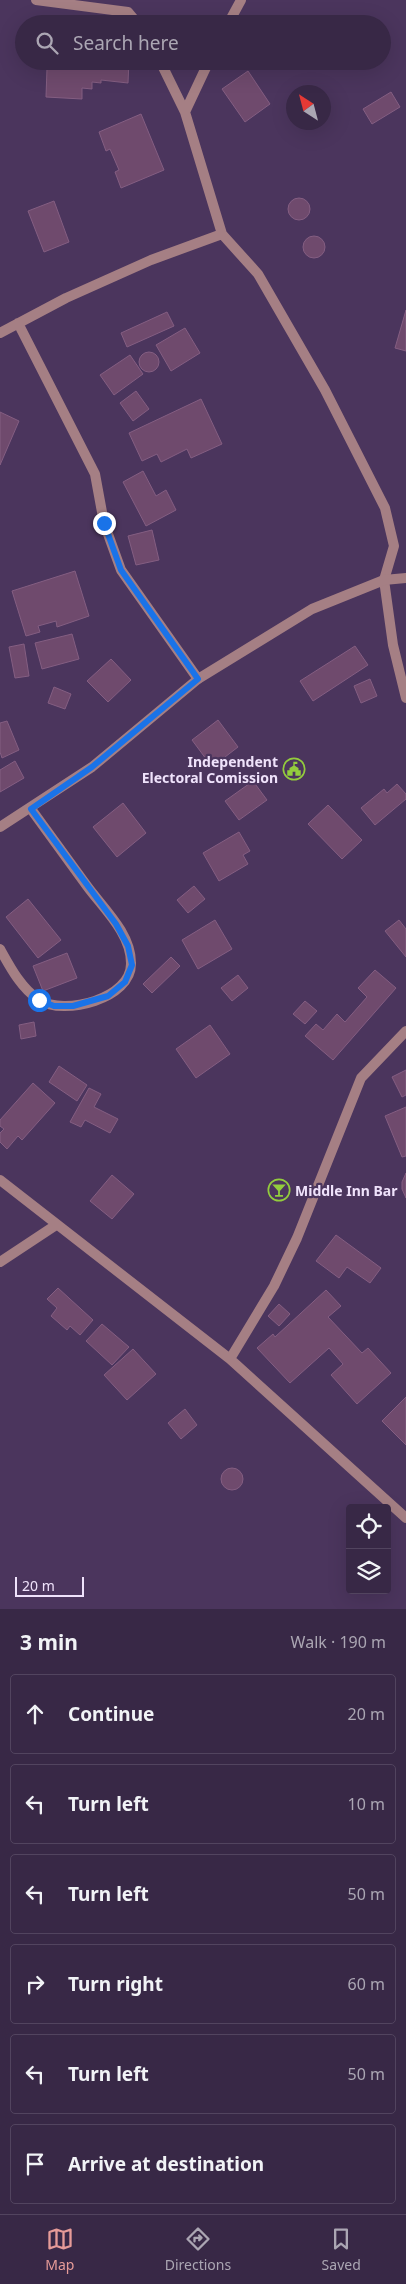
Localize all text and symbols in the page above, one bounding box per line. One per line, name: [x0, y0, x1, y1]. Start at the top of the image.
search box: [15, 15, 391, 70]
icon: search: [33, 29, 61, 57]
text: Search here: [73, 30, 179, 56]
north arrow: [286, 85, 331, 130]
route end: [93, 512, 116, 535]
place label: Independent Electoral Comission: [142, 752, 278, 787]
public building icon: Independent Electoral Comission: [282, 757, 306, 781]
route start: [28, 989, 51, 1012]
bar icon: Middle Inn Bar: [267, 1178, 291, 1202]
place label: Middle Inn Bar: [295, 1181, 398, 1200]
map controls: [346, 1504, 391, 1594]
button: locate: [346, 1504, 391, 1549]
button: layers: [346, 1549, 391, 1594]
scale bar: [15, 1574, 84, 1597]
text: 20 m: [22, 1576, 55, 1595]
text: 3 min: [20, 1628, 78, 1656]
text: Walk · 190 m: [291, 1631, 386, 1653]
icon: ahead: [21, 1700, 49, 1728]
text: Continue: [68, 1701, 154, 1727]
text: 20 m: [348, 1703, 385, 1725]
icon: left: [21, 1790, 49, 1818]
text: Turn left: [68, 1791, 149, 1817]
text: 10 m: [348, 1793, 385, 1815]
icon: left: [21, 1880, 49, 1908]
text: Turn left: [68, 1881, 149, 1907]
text: 50 m: [348, 1883, 385, 1905]
icon: right: [21, 1970, 49, 1998]
text: Turn right: [68, 1971, 163, 1997]
text: 60 m: [348, 1973, 385, 1995]
icon: left: [21, 2060, 49, 2088]
text: Turn left: [68, 2061, 149, 2087]
text: 50 m: [348, 2063, 385, 2085]
icon: arrive: [21, 2150, 49, 2178]
text: Arrive at destination: [68, 2151, 264, 2177]
tab: Map: [45, 2225, 74, 2274]
tab: Directions: [165, 2225, 231, 2274]
tab: Saved: [322, 2225, 361, 2274]

